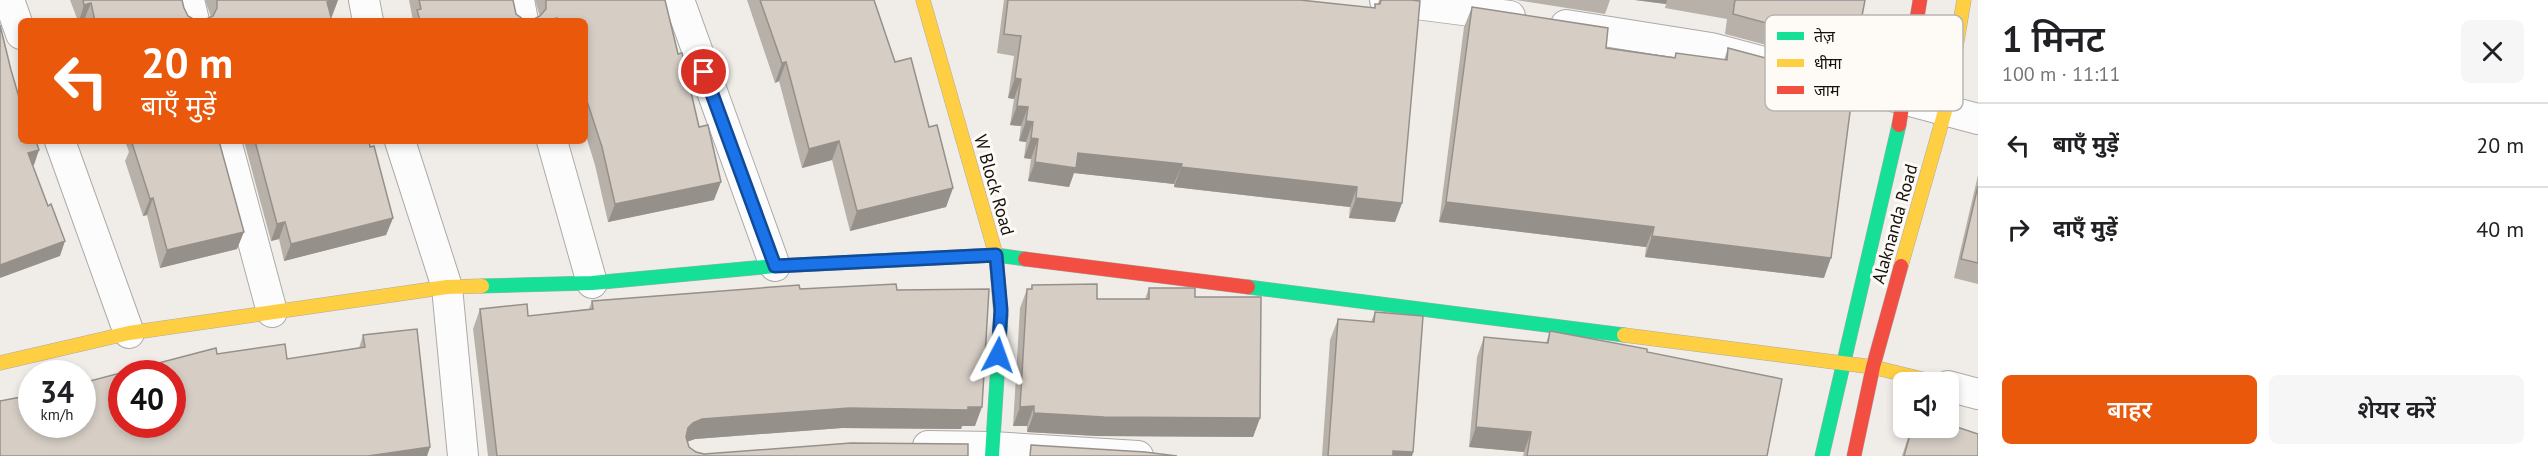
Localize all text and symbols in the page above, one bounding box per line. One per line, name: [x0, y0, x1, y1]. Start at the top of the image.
legend: [1765, 15, 1963, 111]
text: 1 मिनट: [2002, 15, 2105, 62]
button: close: [2461, 20, 2524, 83]
text: तेज़: [1814, 26, 1836, 46]
text: 20 m: [141, 35, 233, 90]
icon: left: [42, 42, 120, 120]
pin: [678, 46, 729, 97]
text: धीमा: [1814, 53, 1843, 73]
icon: arrive: [687, 55, 720, 88]
text: 100 m · 11:11: [2002, 61, 2120, 87]
text: जाम: [1814, 80, 1840, 100]
text: बाएँ मुड़ें: [141, 88, 216, 122]
icon: left: [2002, 129, 2035, 162]
text: बाएँ मुड़ें: [2053, 130, 2119, 158]
text: 20 m: [2476, 131, 2524, 159]
street label: W Block Road: [969, 132, 1020, 238]
street label: Alaknanda Road: [1866, 161, 1923, 286]
icon: right: [2002, 213, 2035, 246]
text: दाएँ मुड़ें: [2053, 214, 2118, 242]
text: 40 m: [2476, 215, 2524, 243]
position arrow: [966, 323, 1030, 387]
speed limit sign: 40: [108, 360, 186, 438]
text: 34: [40, 372, 74, 411]
map controls: [1893, 372, 1959, 438]
button: sound: [1893, 372, 1959, 438]
button: बाहर: [2002, 375, 2257, 444]
button: शेयर करें: [2269, 375, 2524, 444]
text: km/h: [41, 405, 73, 424]

